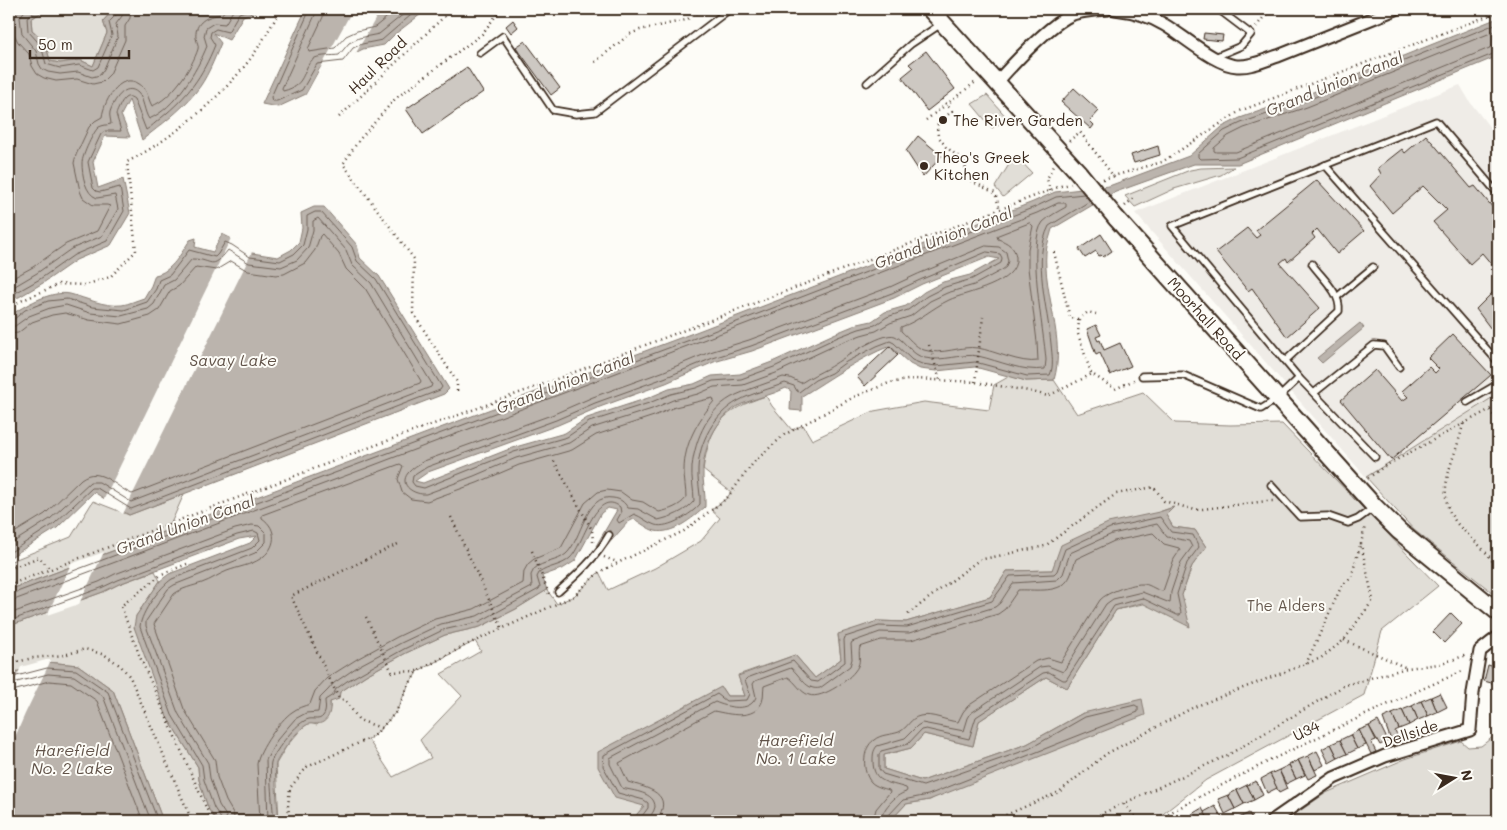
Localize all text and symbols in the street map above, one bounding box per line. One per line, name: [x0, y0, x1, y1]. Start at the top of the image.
scale bar: [30, 28, 129, 60]
street label: Haul Road: [343, 32, 411, 98]
text: 50 m: [38, 34, 73, 54]
water label: Grand Union Canal: [1262, 46, 1406, 120]
place label: The River Garden: [953, 110, 1083, 130]
marker: The River Garden: [937, 114, 949, 126]
place label: Theo's Greek Kitchen: [934, 147, 1030, 184]
marker: Theo's Greek Kitchen: [918, 160, 930, 172]
water label: Grand Union Canal: [871, 201, 1015, 273]
street label: Moorhall Road: [1164, 272, 1248, 364]
water label: Grand Union Canal: [493, 346, 637, 418]
water label: Savay Lake: [189, 349, 277, 370]
water label: Grand Union Canal: [113, 489, 257, 559]
park label: The Alders: [1247, 595, 1325, 615]
street label: U34: [1289, 715, 1323, 745]
street label: Dellside: [1379, 715, 1441, 751]
water label: Harefield No. 1 Lake: [756, 729, 836, 768]
water label: Harefield No. 2 Lake: [31, 739, 113, 778]
north arrow: [1430, 752, 1480, 802]
text: N: [1457, 768, 1478, 782]

